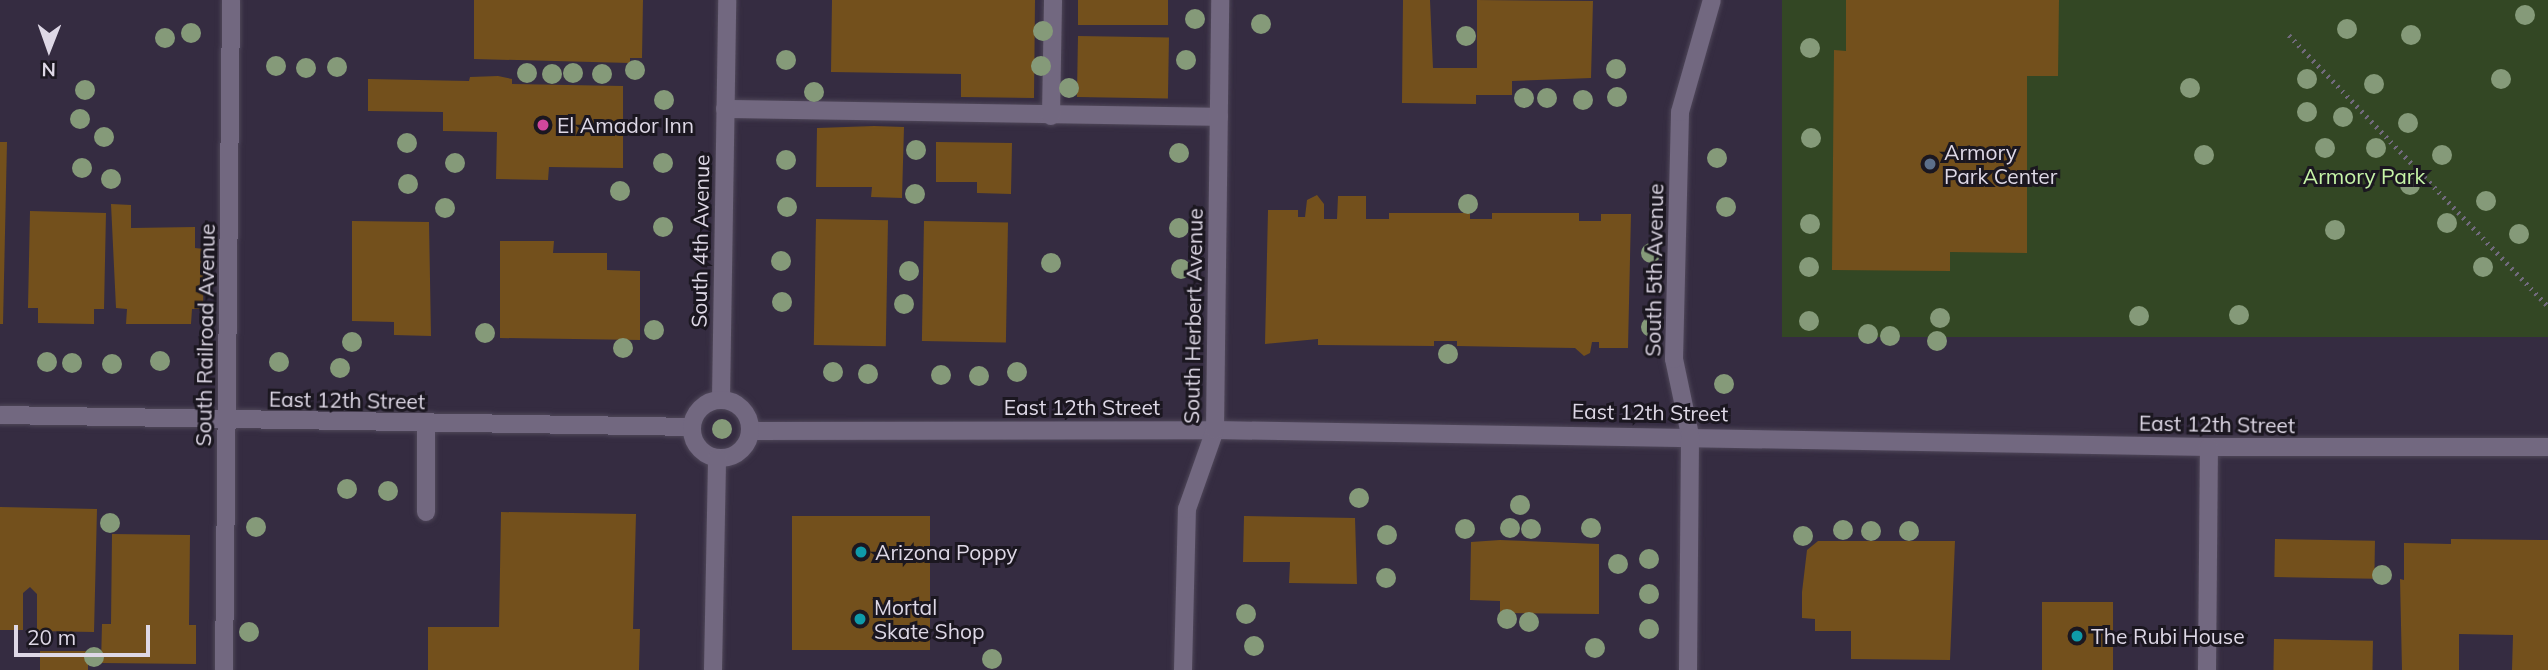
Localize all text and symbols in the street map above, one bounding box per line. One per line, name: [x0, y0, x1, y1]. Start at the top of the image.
north arrow: [14, 14, 84, 84]
text: N: [41, 58, 56, 82]
place label: El Amador Inn: [557, 112, 694, 138]
marker: El Amador Inn: [535, 117, 551, 133]
place label: Armory Park Center: [1944, 139, 2057, 189]
street label: South 4th Avenue: [686, 154, 714, 328]
marker: Armory Park Center: [1922, 156, 1938, 172]
park label: Armory Park: [2303, 163, 2425, 189]
street label: South 5th Avenue: [1640, 183, 1668, 357]
street label: South Herbert Avenue: [1179, 208, 1207, 424]
street label: South Railroad Avenue: [190, 223, 220, 447]
street label: East 12th Street: [269, 386, 425, 414]
street label: East 12th Street: [1004, 394, 1160, 420]
street label: East 12th Street: [1572, 398, 1728, 426]
street label: East 12th Street: [2139, 410, 2295, 438]
place label: Arizona Poppy: [875, 539, 1018, 565]
marker: Arizona Poppy: [853, 544, 869, 560]
place label: Mortal Skate Shop: [874, 594, 985, 644]
scale bar: [18, 610, 154, 654]
marker: Mortal Skate Shop: [852, 611, 868, 627]
place label: The Rubi House: [2091, 623, 2245, 649]
text: 20 m: [27, 624, 76, 650]
marker: The Rubi House: [2069, 628, 2085, 644]

